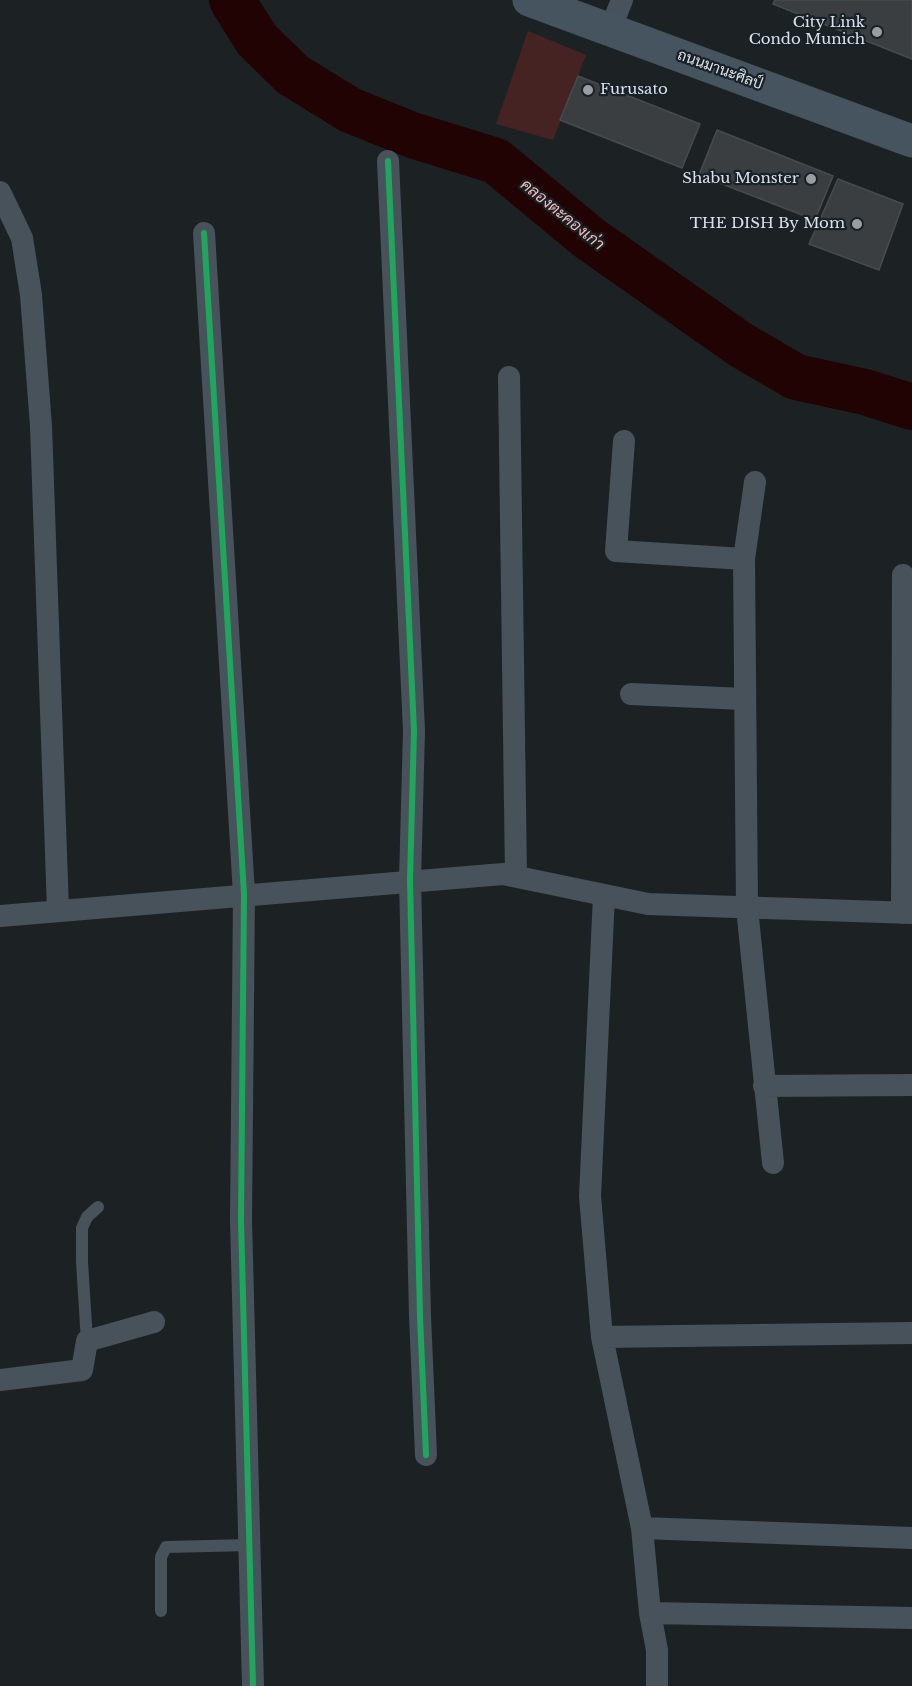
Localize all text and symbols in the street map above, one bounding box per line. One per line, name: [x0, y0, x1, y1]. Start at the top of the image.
place label: City Link Condo Munich: [749, 14, 865, 49]
marker: City Link Condo Munich: [870, 25, 884, 39]
street label: ถนนมานะศิลป์: [675, 46, 765, 94]
place label: Furusato: [600, 81, 668, 99]
marker: Furusato: [581, 83, 595, 97]
place label: Shabu Monster: [682, 170, 799, 188]
marker: Shabu Monster: [804, 172, 818, 186]
water label: คลองตะคองเก่า: [516, 175, 608, 255]
place label: THE DISH By Mom: [690, 215, 845, 233]
marker: THE DISH By Mom: [850, 217, 864, 231]

